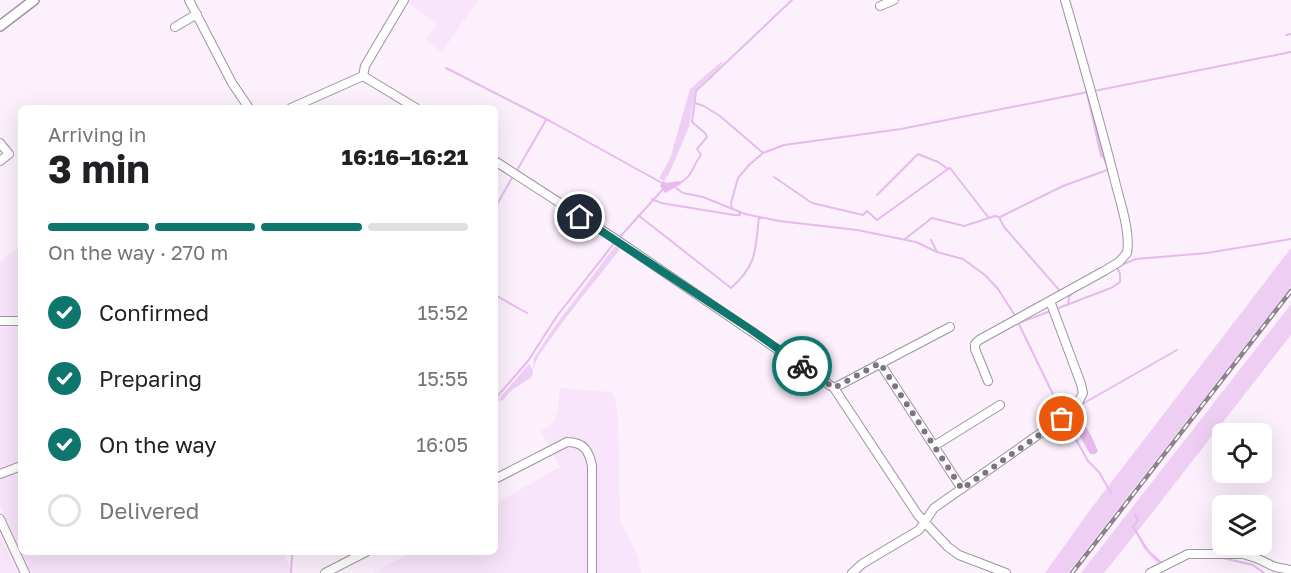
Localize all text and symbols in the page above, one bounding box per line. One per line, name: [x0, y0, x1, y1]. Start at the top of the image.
text: Arriving in: [48, 122, 146, 146]
text: 16:16–16:21: [342, 143, 468, 170]
text: 3 min: [48, 145, 150, 192]
pin: [554, 191, 605, 242]
icon: home: [563, 200, 596, 233]
text: On the way · 270 m: [48, 240, 228, 264]
icon: check: [48, 296, 81, 329]
text: Confirmed: [99, 299, 209, 326]
text: 15:52: [418, 300, 468, 324]
courier: [772, 336, 832, 396]
icon: bike: [786, 350, 819, 383]
icon: check: [48, 362, 81, 395]
text: Preparing: [99, 365, 202, 392]
text: 15:55: [418, 366, 468, 390]
pin: [1036, 393, 1087, 444]
icon: bag: [1045, 402, 1078, 435]
map controls: [1212, 423, 1272, 555]
button: locate: [1212, 423, 1272, 483]
icon: check: [48, 428, 81, 461]
text: On the way: [99, 431, 217, 458]
text: 16:05: [416, 432, 468, 456]
button: layers: [1212, 495, 1272, 555]
text: Delivered: [99, 497, 199, 524]

